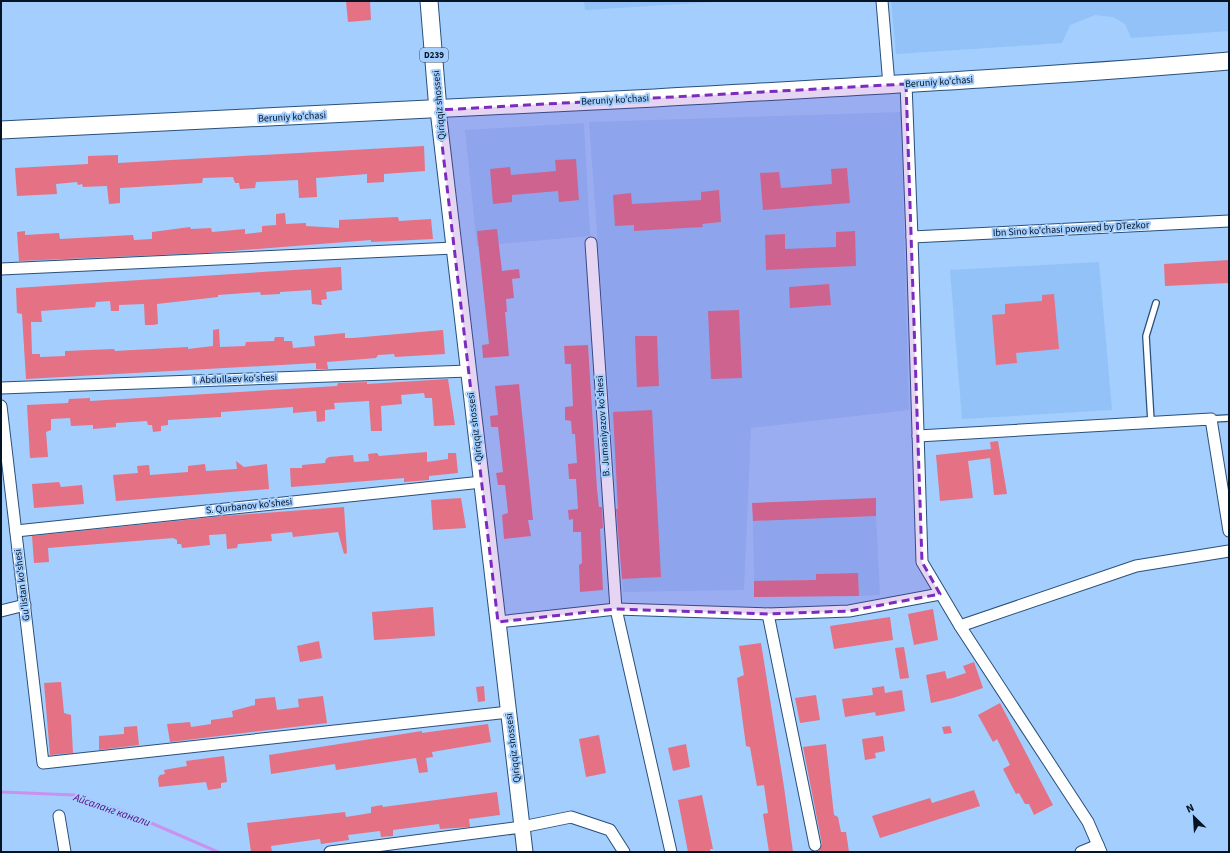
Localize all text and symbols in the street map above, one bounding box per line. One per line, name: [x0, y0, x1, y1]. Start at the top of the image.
road number: D239: [420, 48, 448, 62]
street label: Qiriqqiz shossesi: [429, 70, 449, 140]
street label: Beruniy ko'chasi: [905, 73, 973, 91]
street label: Beruniy ko'chasi: [581, 91, 649, 109]
street label: Beruniy ko'chasi: [258, 108, 326, 126]
street label: Ibn Sino ko'chasi powered by DTezkor: [992, 218, 1150, 240]
street label: I. Abdullaev ko'shesi: [193, 371, 277, 387]
street label: B. Jumaniyazov ko'shesi: [592, 375, 614, 477]
street label: Qiriqqiz shossesi: [464, 391, 486, 463]
street label: S. Qurbanov ko'shesi: [205, 495, 293, 517]
street label: Gu'listan ko'shesi: [11, 548, 33, 622]
street label: Qiriqqiz shossesi: [502, 712, 524, 784]
water label: Айсаланг канали: [71, 790, 153, 830]
north arrow: [1174, 797, 1214, 837]
text: N: [1183, 800, 1196, 817]

